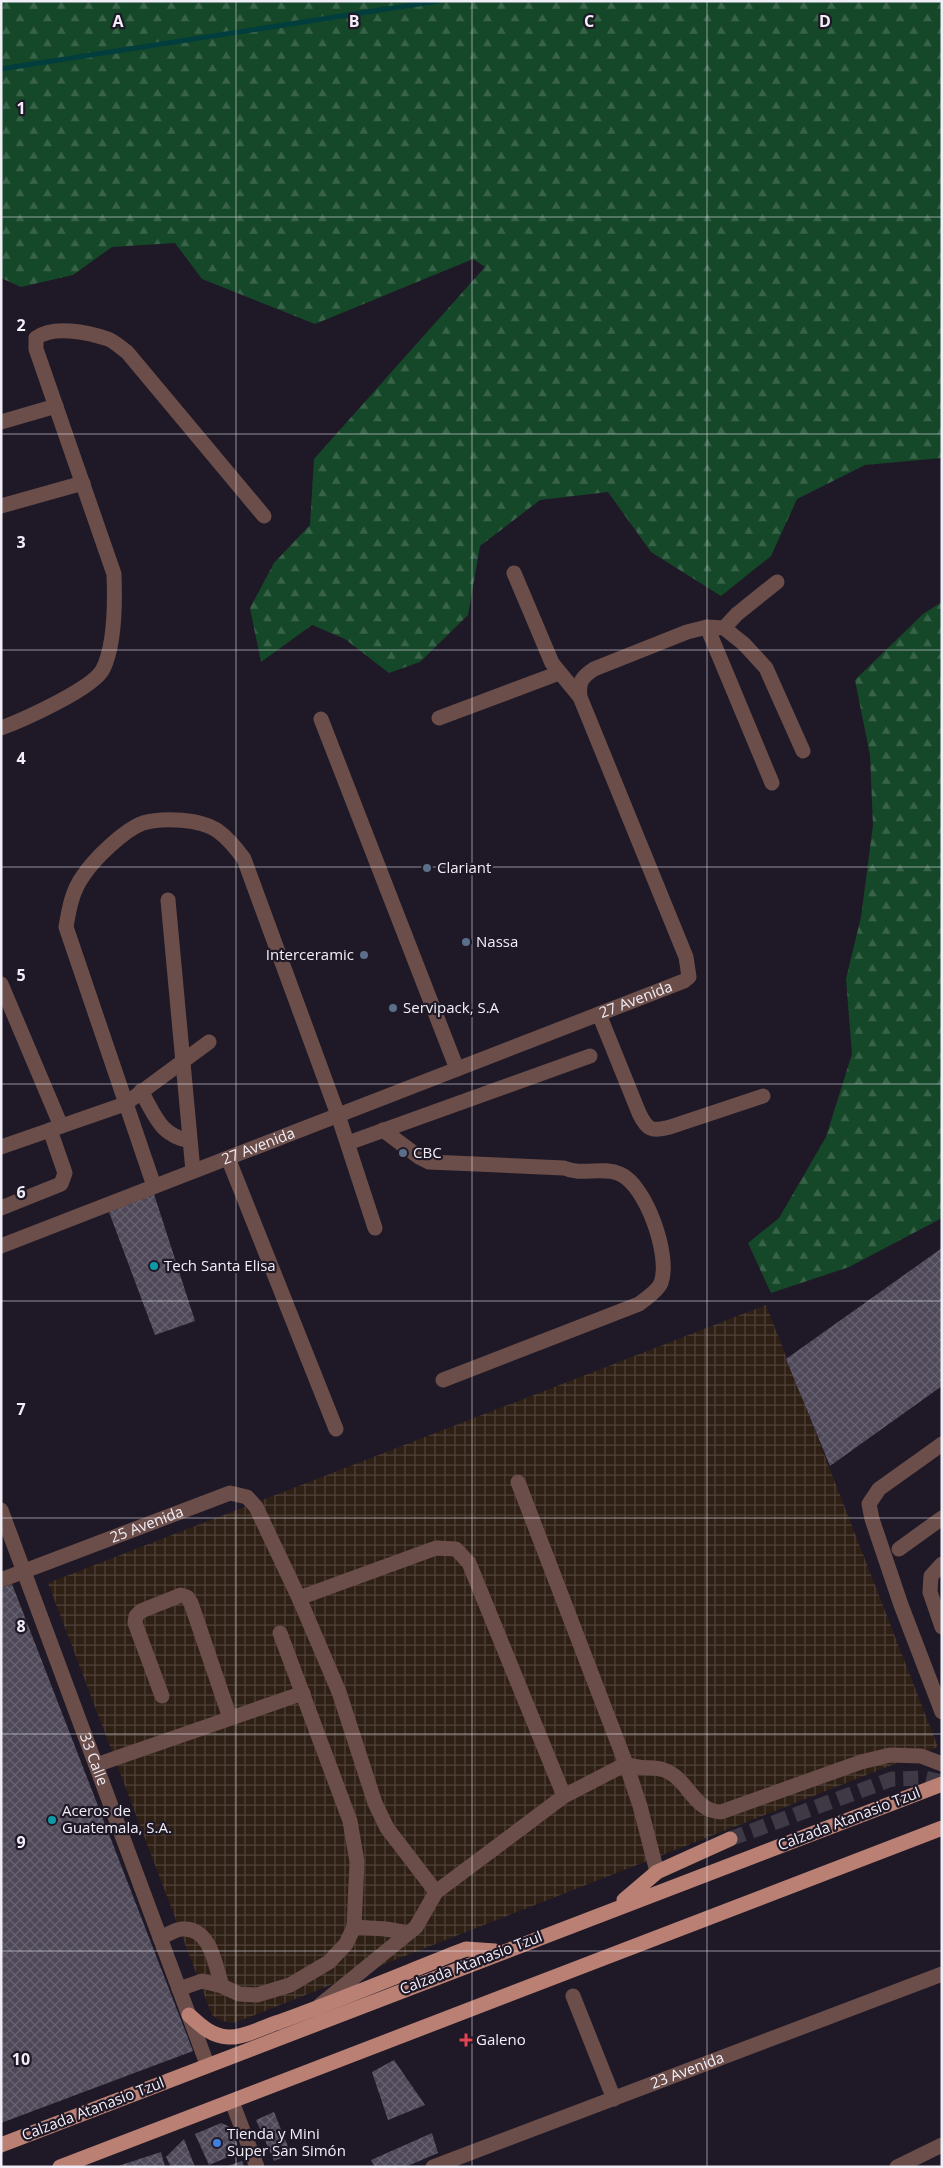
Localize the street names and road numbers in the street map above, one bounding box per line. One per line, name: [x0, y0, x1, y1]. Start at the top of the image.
street label: 27 Avenida: [596, 975, 675, 1022]
street label: 27 Avenida: [218, 1122, 297, 1168]
street label: 25 Avenida: [107, 1501, 186, 1547]
street label: 33 Calle: [76, 1730, 114, 1788]
street label: Calzada Atanasio Tzul: [774, 1782, 923, 1854]
street label: Calzada Atanasio Tzul: [396, 1926, 545, 1998]
street label: 23 Avenida: [647, 2047, 727, 2093]
street label: Calzada Atanasio Tzul: [18, 2072, 167, 2144]

